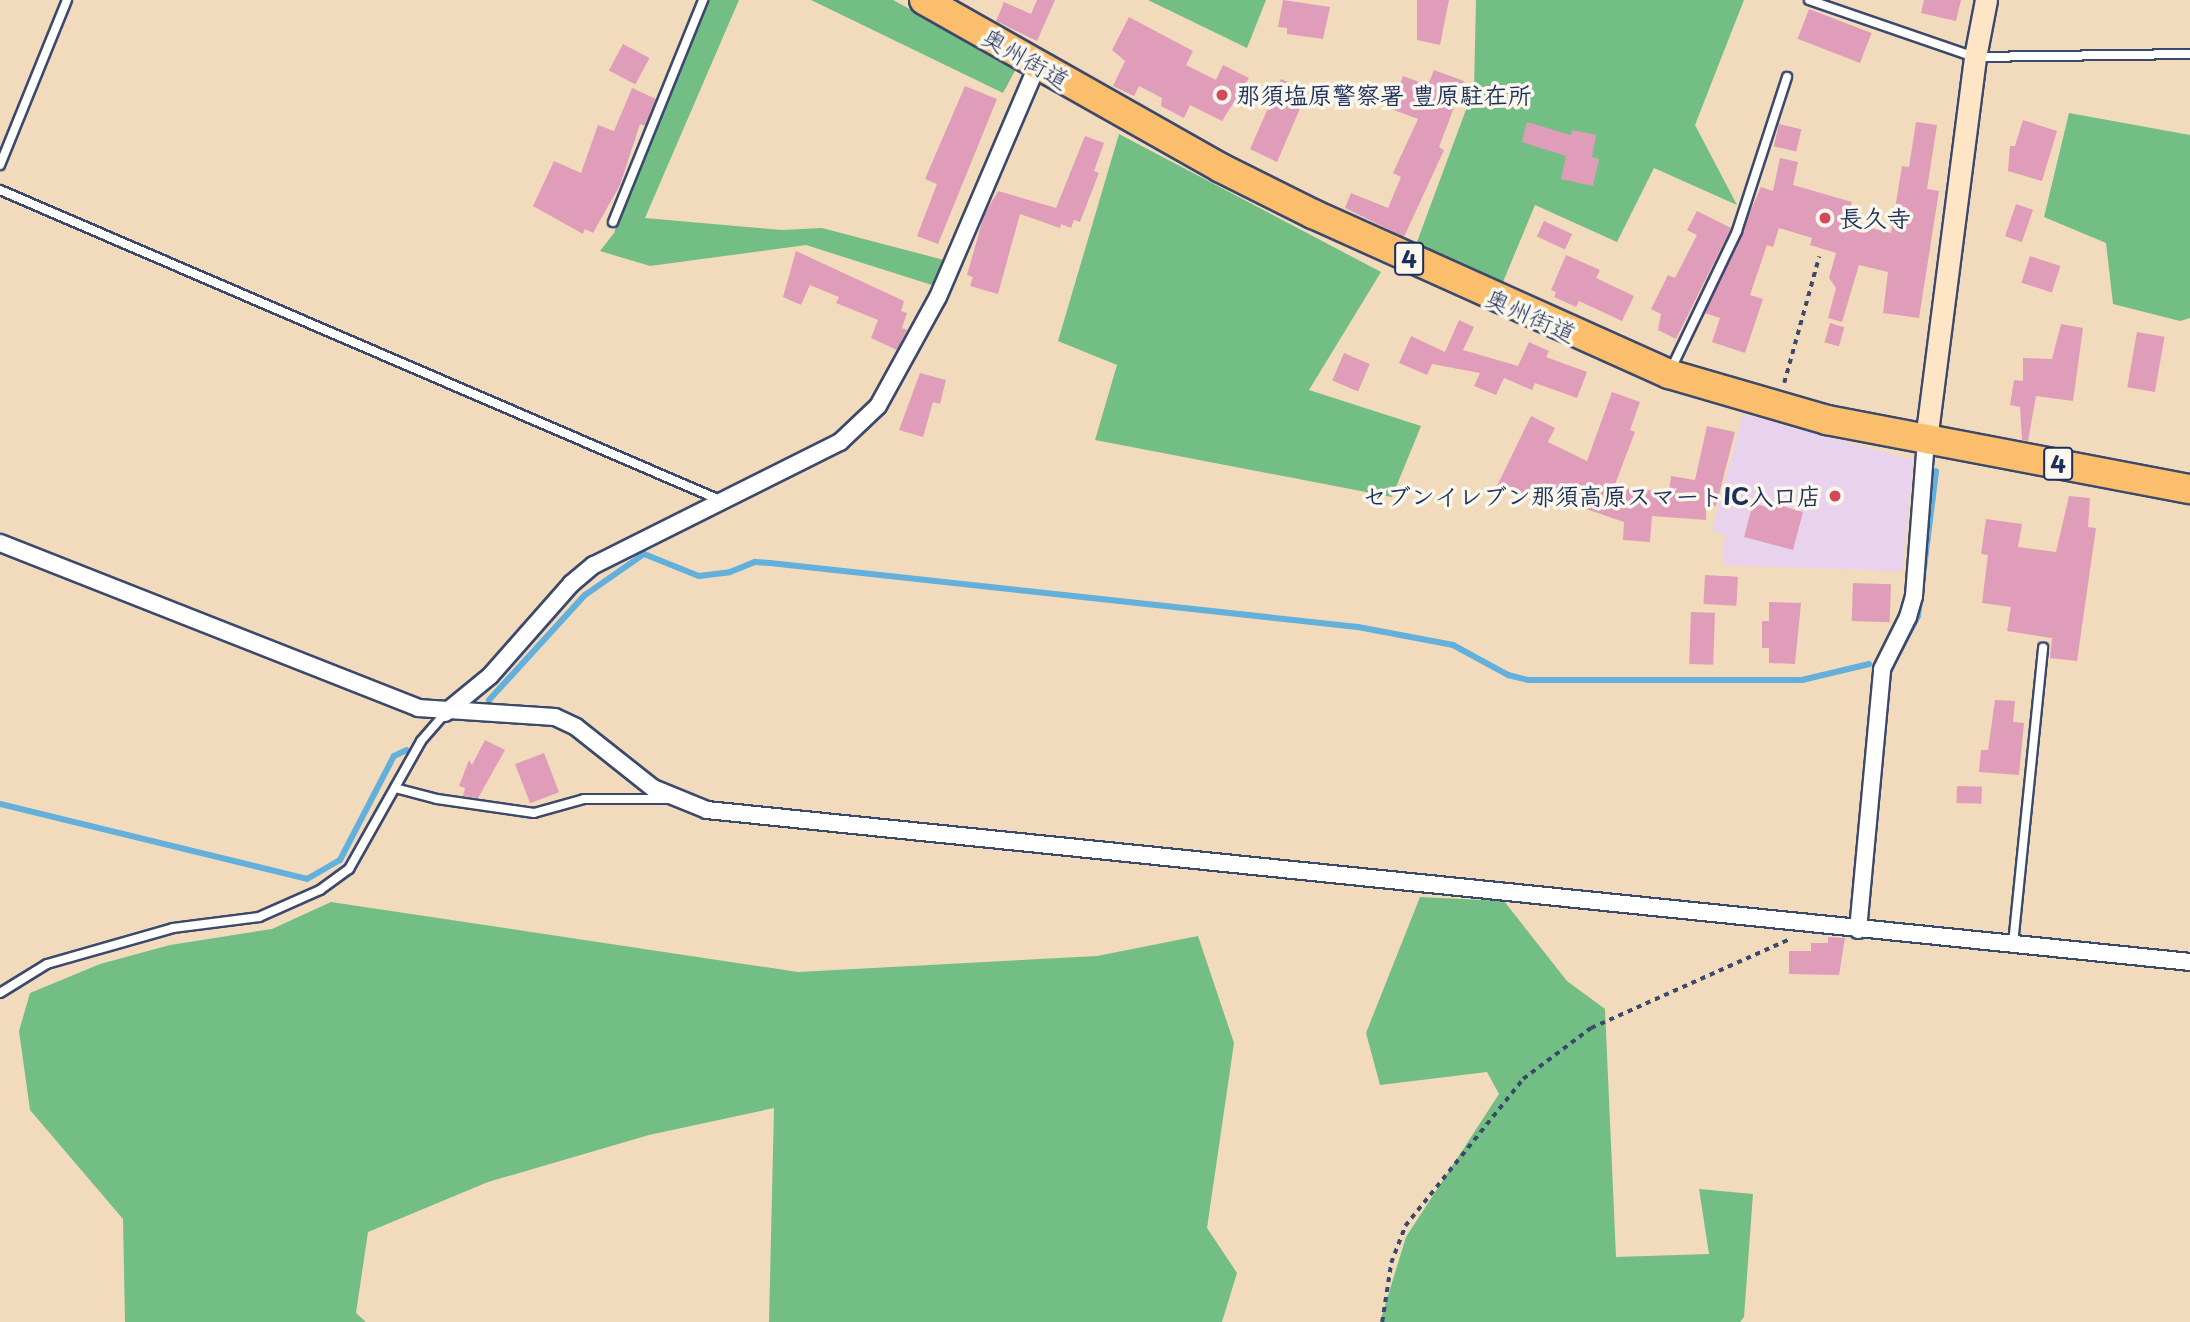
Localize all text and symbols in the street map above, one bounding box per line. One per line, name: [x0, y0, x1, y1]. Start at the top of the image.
street label: 奥州街道: [977, 22, 1075, 94]
place label: 那須塩原警察署 豊原駐在所: [1236, 81, 1532, 109]
marker: 那須塩原警察署 豊原駐在所: [1214, 87, 1230, 103]
place label: 長久寺: [1839, 204, 1911, 232]
marker: 長久寺: [1817, 210, 1833, 226]
road number: 4: [1393, 240, 1425, 278]
street label: 奥州街道: [1481, 282, 1581, 348]
road number: 4: [2042, 445, 2074, 484]
place label: セブンイレブン那須高原スマートIC入口店: [1363, 482, 1821, 510]
marker: セブンイレブン那須高原スマートIC入口店: [1827, 488, 1843, 504]

